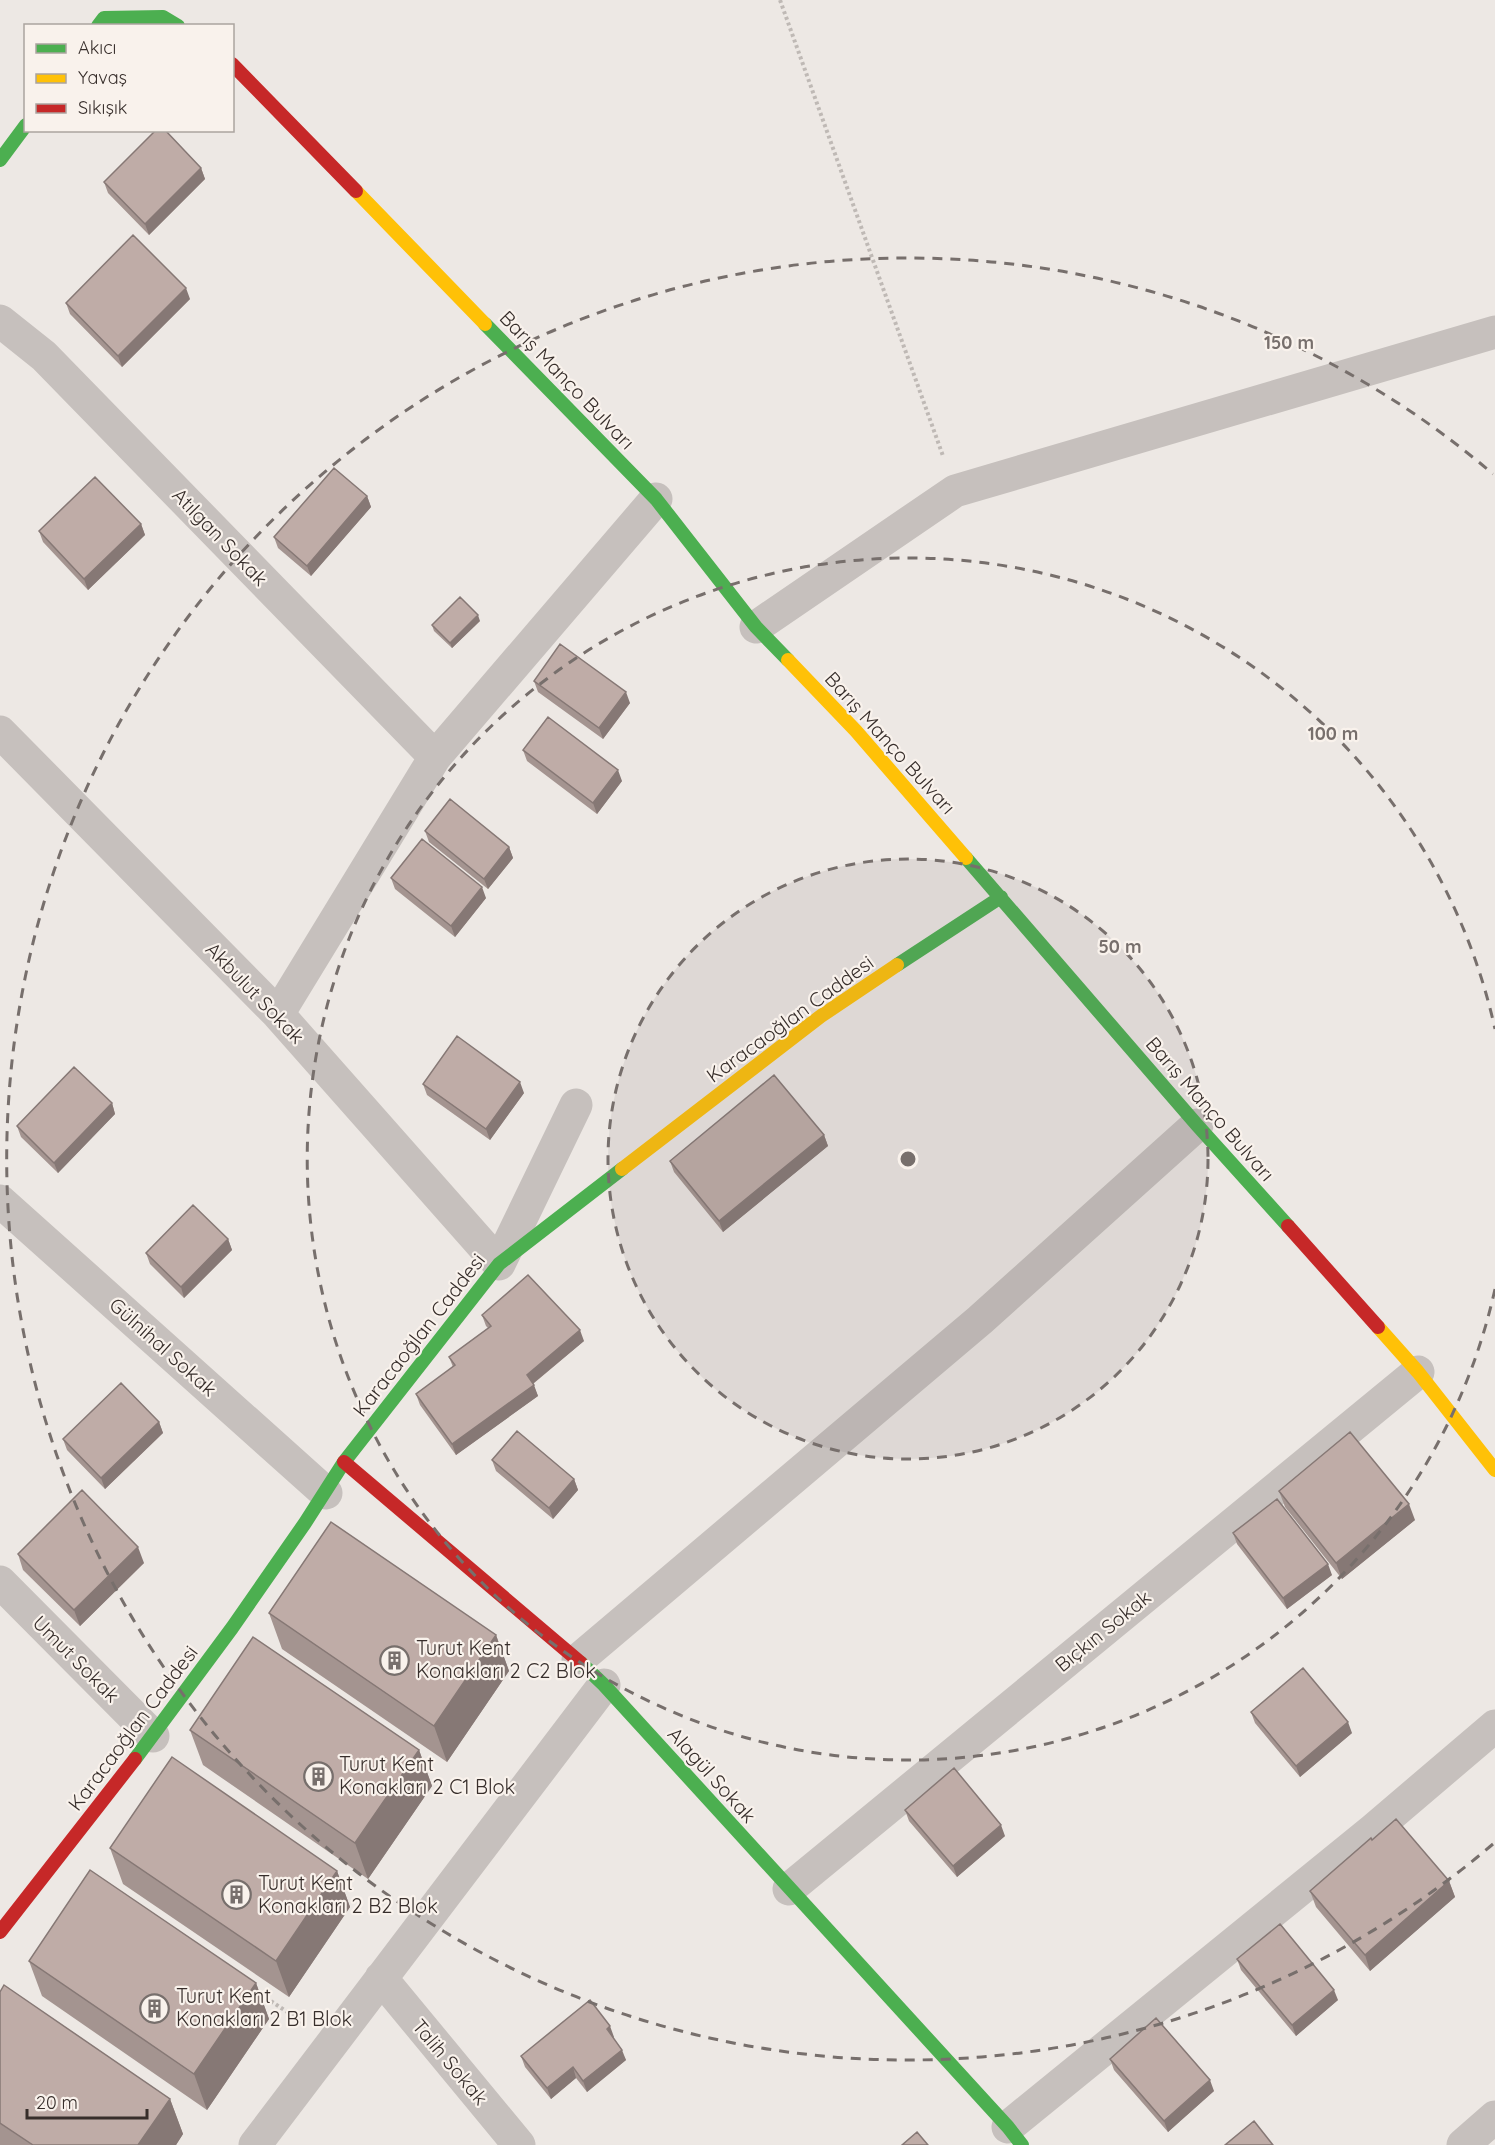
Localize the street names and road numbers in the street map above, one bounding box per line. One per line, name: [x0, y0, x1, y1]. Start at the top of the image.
street label: Barış Manço Bulvarı: [495, 305, 640, 454]
street label: Atılgan Sokak: [167, 482, 273, 591]
street label: Barış Manço Bulvarı: [820, 666, 961, 819]
street label: Akbulut Sokak: [201, 937, 310, 1049]
street label: Karacaoğlan Caddesi: [701, 950, 878, 1088]
street label: Barış Manço Bulvarı: [1141, 1031, 1280, 1186]
street label: Karacaoğlan Caddesi: [347, 1248, 490, 1421]
street label: Gülnihal Sokak: [104, 1292, 222, 1401]
street label: Bıçkın Sokak: [1050, 1584, 1156, 1677]
street label: Umut Sokak: [28, 1610, 125, 1707]
street label: Karacaoğlan Caddesi: [62, 1640, 203, 1815]
street label: Alagül Sokak: [663, 1722, 762, 1828]
street label: Talih Sokak: [407, 2014, 494, 2110]

